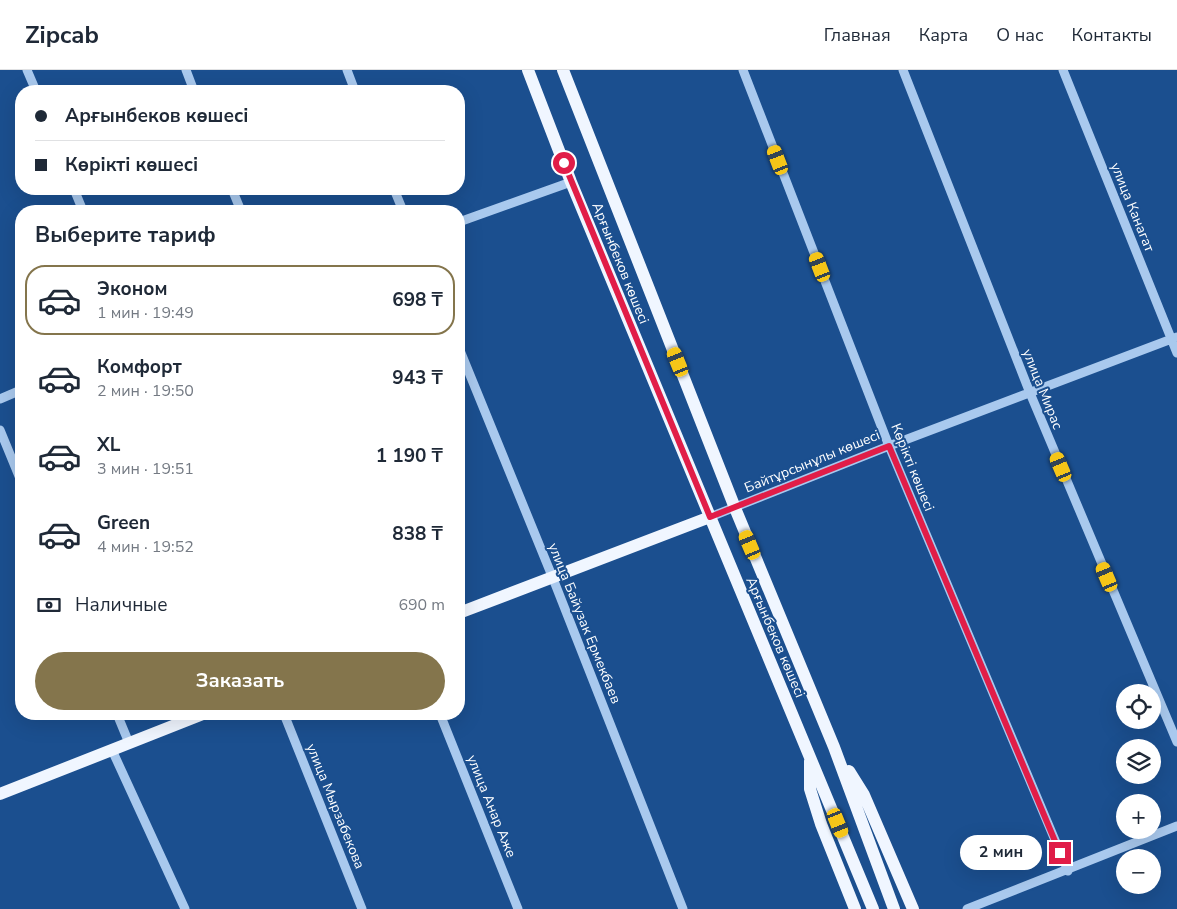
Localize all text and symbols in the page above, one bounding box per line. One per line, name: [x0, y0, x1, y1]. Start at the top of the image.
text: Zipcab: [25, 19, 99, 51]
text: Главная: [824, 23, 891, 47]
text: Карта: [919, 23, 968, 47]
text: О нас: [996, 23, 1044, 47]
text: Контакты: [1072, 23, 1152, 47]
text: Арғынбеков көшесі: [65, 103, 248, 129]
car: [765, 143, 790, 177]
text: Көрікті көшесі: [65, 152, 198, 178]
route start: [553, 152, 575, 174]
street label: улица Канагат: [1106, 160, 1159, 255]
street label: Арғынбеков көшесі: [587, 200, 654, 327]
text: Выберите тариф: [35, 220, 216, 250]
car: [807, 250, 832, 284]
text: Эконом: [97, 276, 168, 302]
icon: car: [37, 278, 82, 323]
text: 698 ₸: [392, 287, 443, 313]
text: 1 мин · 19:49: [97, 302, 194, 324]
car: [665, 345, 690, 379]
street label: улица Мирас: [1018, 346, 1067, 433]
text: Комфорт: [97, 354, 182, 380]
icon: car: [37, 356, 82, 401]
text: 943 ₸: [392, 365, 443, 391]
text: 2 мин · 19:50: [97, 380, 194, 402]
street label: Көрікті көшесі: [886, 420, 939, 514]
street label: Байтұрсынұлы көшесі: [742, 426, 883, 497]
text: XL: [97, 432, 120, 458]
icon: car: [37, 434, 82, 479]
text: 1 190 ₸: [376, 443, 443, 469]
car: [1048, 450, 1073, 484]
text: 3 мин · 19:51: [97, 458, 194, 480]
text: Green: [97, 510, 150, 536]
icon: car: [37, 512, 82, 557]
text: 838 ₸: [392, 521, 443, 547]
car: [737, 528, 762, 562]
text: 4 мин · 19:52: [97, 536, 194, 558]
street label: улица Байузак Ермекбаев: [544, 540, 626, 707]
car: [1094, 560, 1119, 594]
street label: Арғынбеков көшесі: [742, 574, 810, 700]
icon: cash: [35, 591, 63, 619]
text: Наличные: [75, 592, 168, 618]
text: 690 m: [398, 594, 445, 616]
button: Заказать: [35, 652, 445, 710]
map controls: [1116, 684, 1161, 894]
button: locate: [1116, 684, 1161, 729]
button: layers: [1116, 739, 1161, 784]
street label: улица Мырзабекова: [302, 741, 369, 872]
street label: улица Анар Аже: [462, 752, 521, 860]
button: +: [1116, 794, 1161, 839]
car: [825, 806, 850, 840]
callout: 2 мин: [960, 836, 1042, 870]
text: 2 мин: [979, 841, 1023, 863]
route end: [1049, 842, 1071, 864]
button: −: [1116, 849, 1161, 894]

